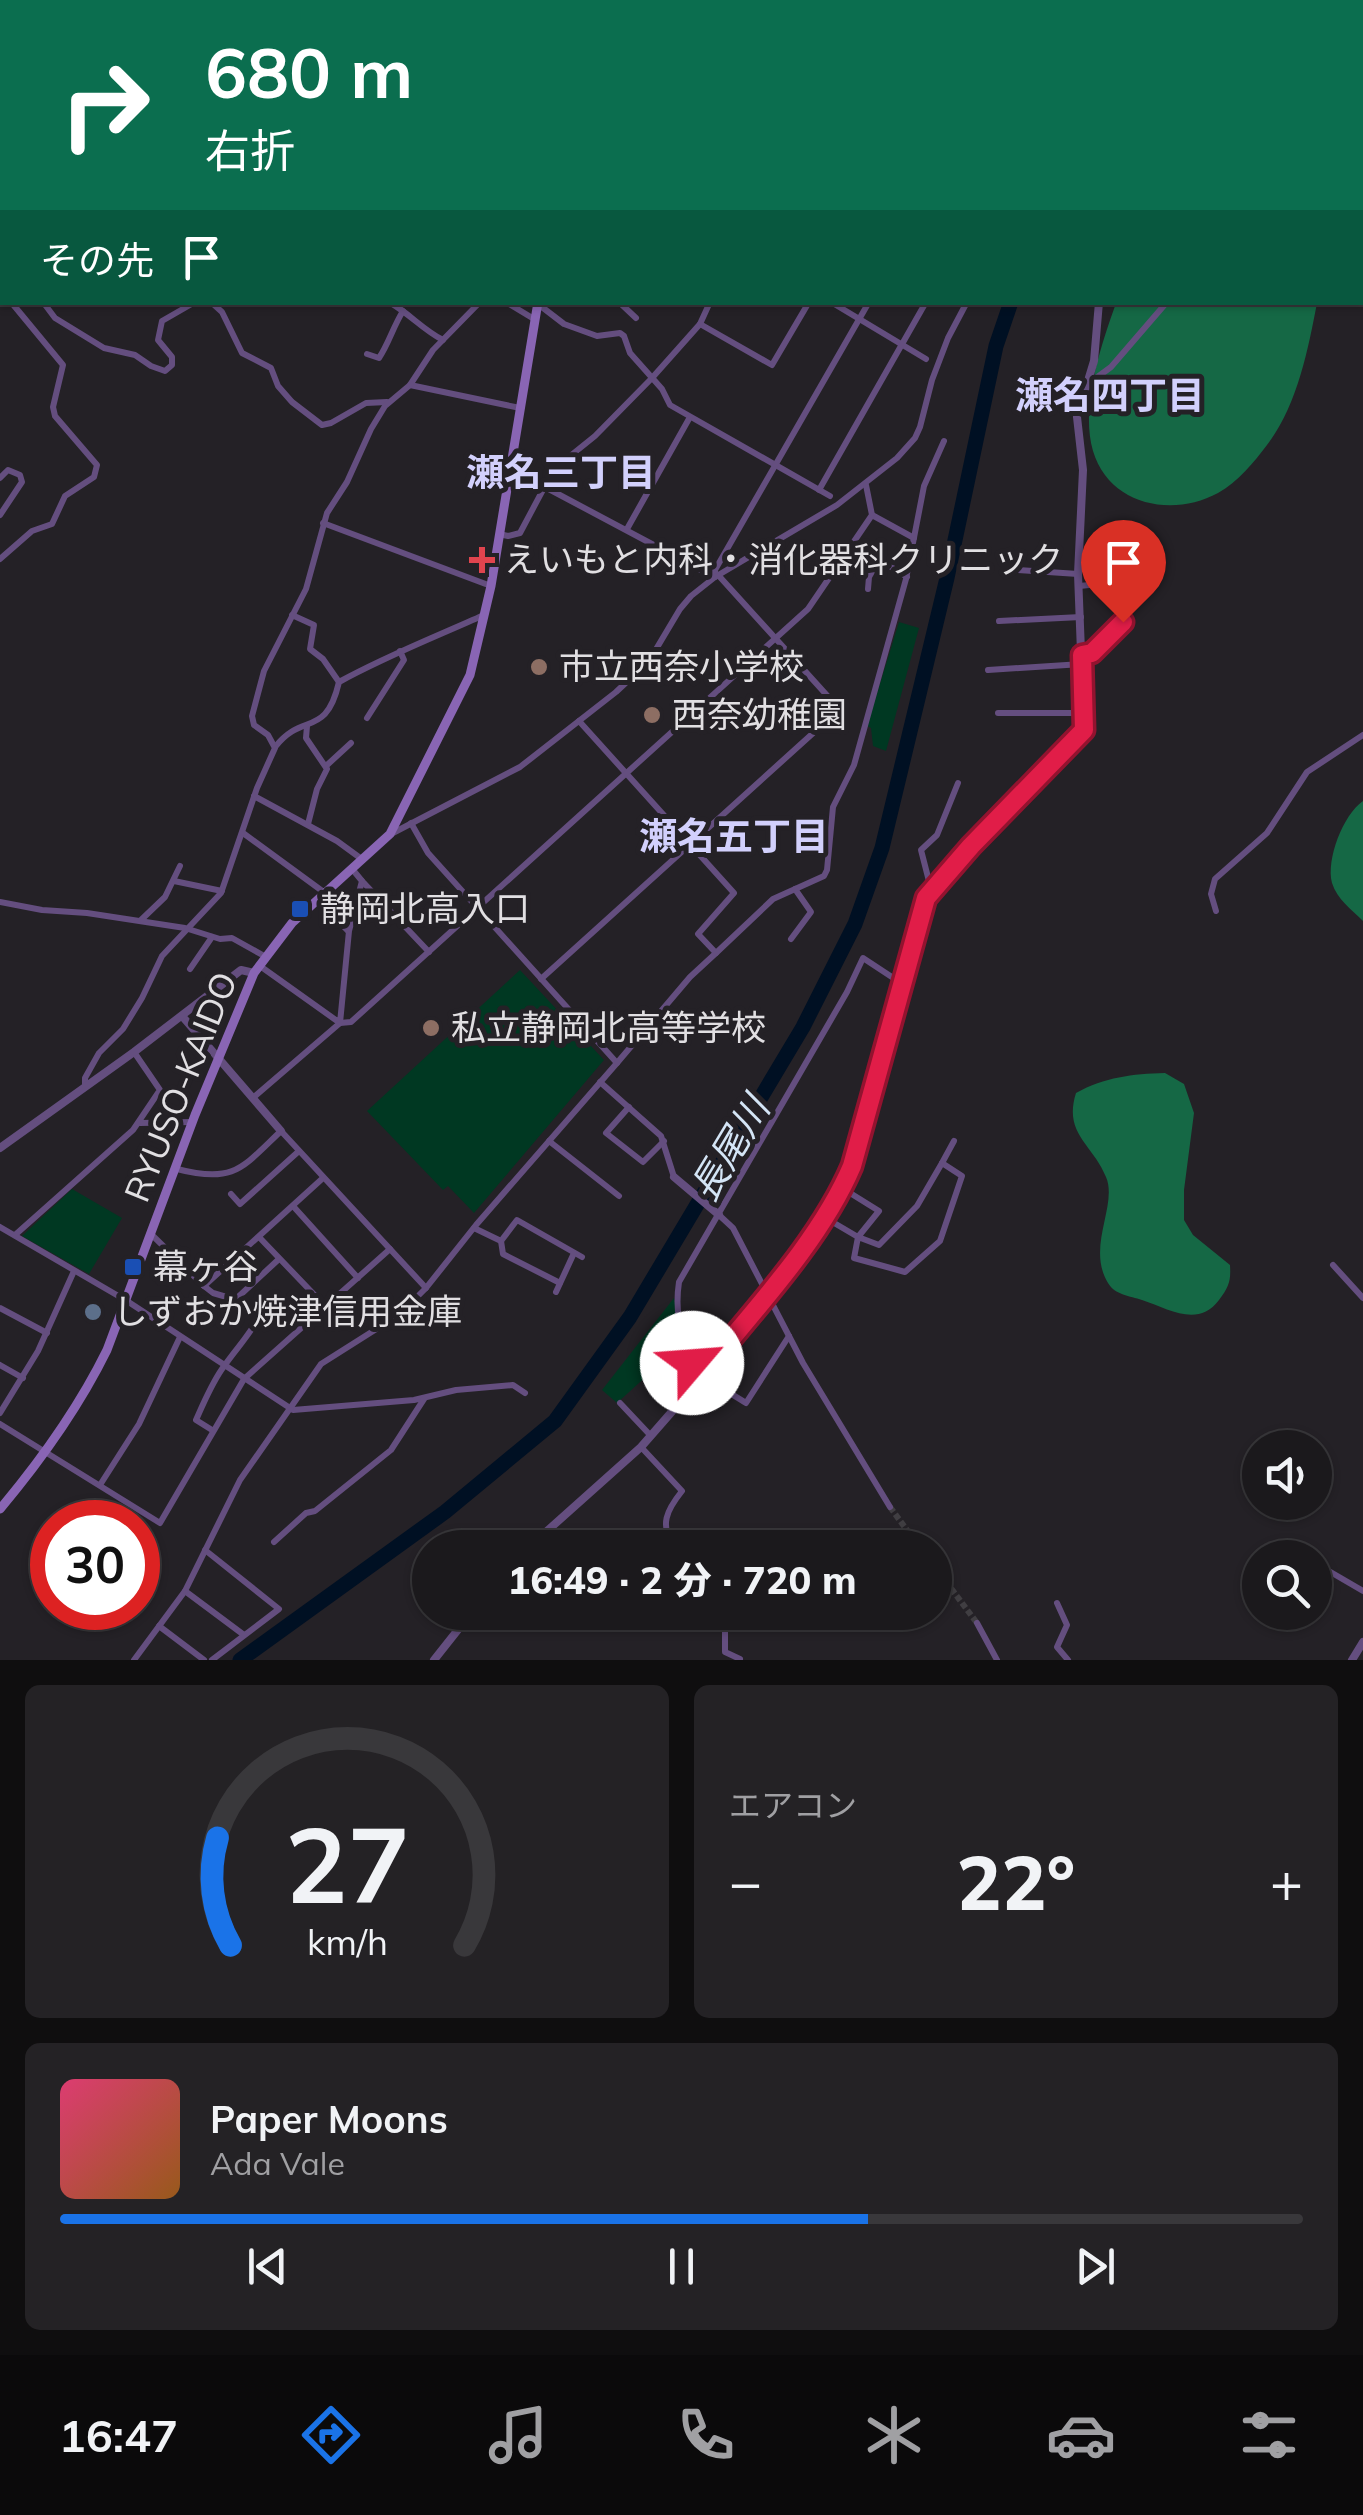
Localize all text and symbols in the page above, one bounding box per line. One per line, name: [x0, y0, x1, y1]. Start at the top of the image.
text: 680 m: [205, 28, 413, 116]
icon: right: [40, 40, 170, 170]
text: 右折: [205, 122, 295, 178]
icon: arrive: [174, 230, 229, 285]
text: その先: [40, 236, 154, 284]
district label: 瀬名四丁目: [1015, 371, 1205, 419]
district label: 瀬名三丁目: [466, 448, 656, 496]
pin: [1081, 520, 1166, 623]
icon: arrive: [1096, 535, 1151, 590]
place label: えいもと内科・消化器科クリニック: [504, 537, 1063, 581]
marker: えいもと内科・消化器科クリニック: [469, 547, 495, 573]
place label: 市立西奈小学校: [559, 644, 804, 688]
marker: 市立西奈小学校: [528, 656, 550, 678]
place label: 西奈幼稚園: [672, 692, 847, 736]
marker: 西奈幼稚園: [641, 704, 663, 726]
district label: 瀬名五丁目: [639, 812, 829, 860]
place label: 静岡北高入口: [320, 886, 530, 930]
marker: 静岡北高入口: [289, 898, 311, 920]
street label: RYUSO-KAIDO: [114, 965, 246, 1208]
place label: 私立静岡北高等学校: [451, 1005, 766, 1049]
marker: 私立静岡北高等学校: [420, 1017, 442, 1039]
water label: 長尾川: [679, 1084, 781, 1210]
place label: 幕ヶ谷: [153, 1244, 258, 1288]
marker: 幕ヶ谷: [122, 1256, 144, 1278]
place label: しずおか焼津信用金庫: [113, 1289, 462, 1333]
marker: しずおか焼津信用金庫: [82, 1301, 104, 1323]
position arrow: [640, 1311, 744, 1415]
map controls: [1242, 1430, 1332, 1630]
button: sound: [1242, 1430, 1332, 1520]
speed limit sign: 30: [30, 1500, 160, 1630]
button: search: [1242, 1540, 1332, 1630]
text: 16:49 · 2 分 · 720 m: [507, 1556, 857, 1604]
text: エアコン: [729, 1785, 857, 1825]
text: 27: [285, 1798, 409, 1929]
text: 22°: [957, 1835, 1075, 1929]
text: −: [729, 1847, 762, 1916]
text: +: [1270, 1847, 1303, 1916]
text: km/h: [307, 1919, 387, 1964]
text: Paper Moons: [210, 2095, 448, 2143]
text: Ada Vale: [210, 2143, 345, 2183]
icon: previous: [240, 2239, 295, 2294]
icon: pause: [654, 2239, 709, 2294]
icon: next: [1068, 2239, 1123, 2294]
icon: directions: [296, 2400, 366, 2470]
icon: music: [483, 2400, 553, 2470]
icon: phone: [671, 2400, 741, 2470]
icon: climate: [859, 2400, 929, 2470]
icon: car: [1046, 2400, 1116, 2470]
icon: filters: [1234, 2400, 1304, 2470]
text: 16:47: [59, 2407, 178, 2463]

